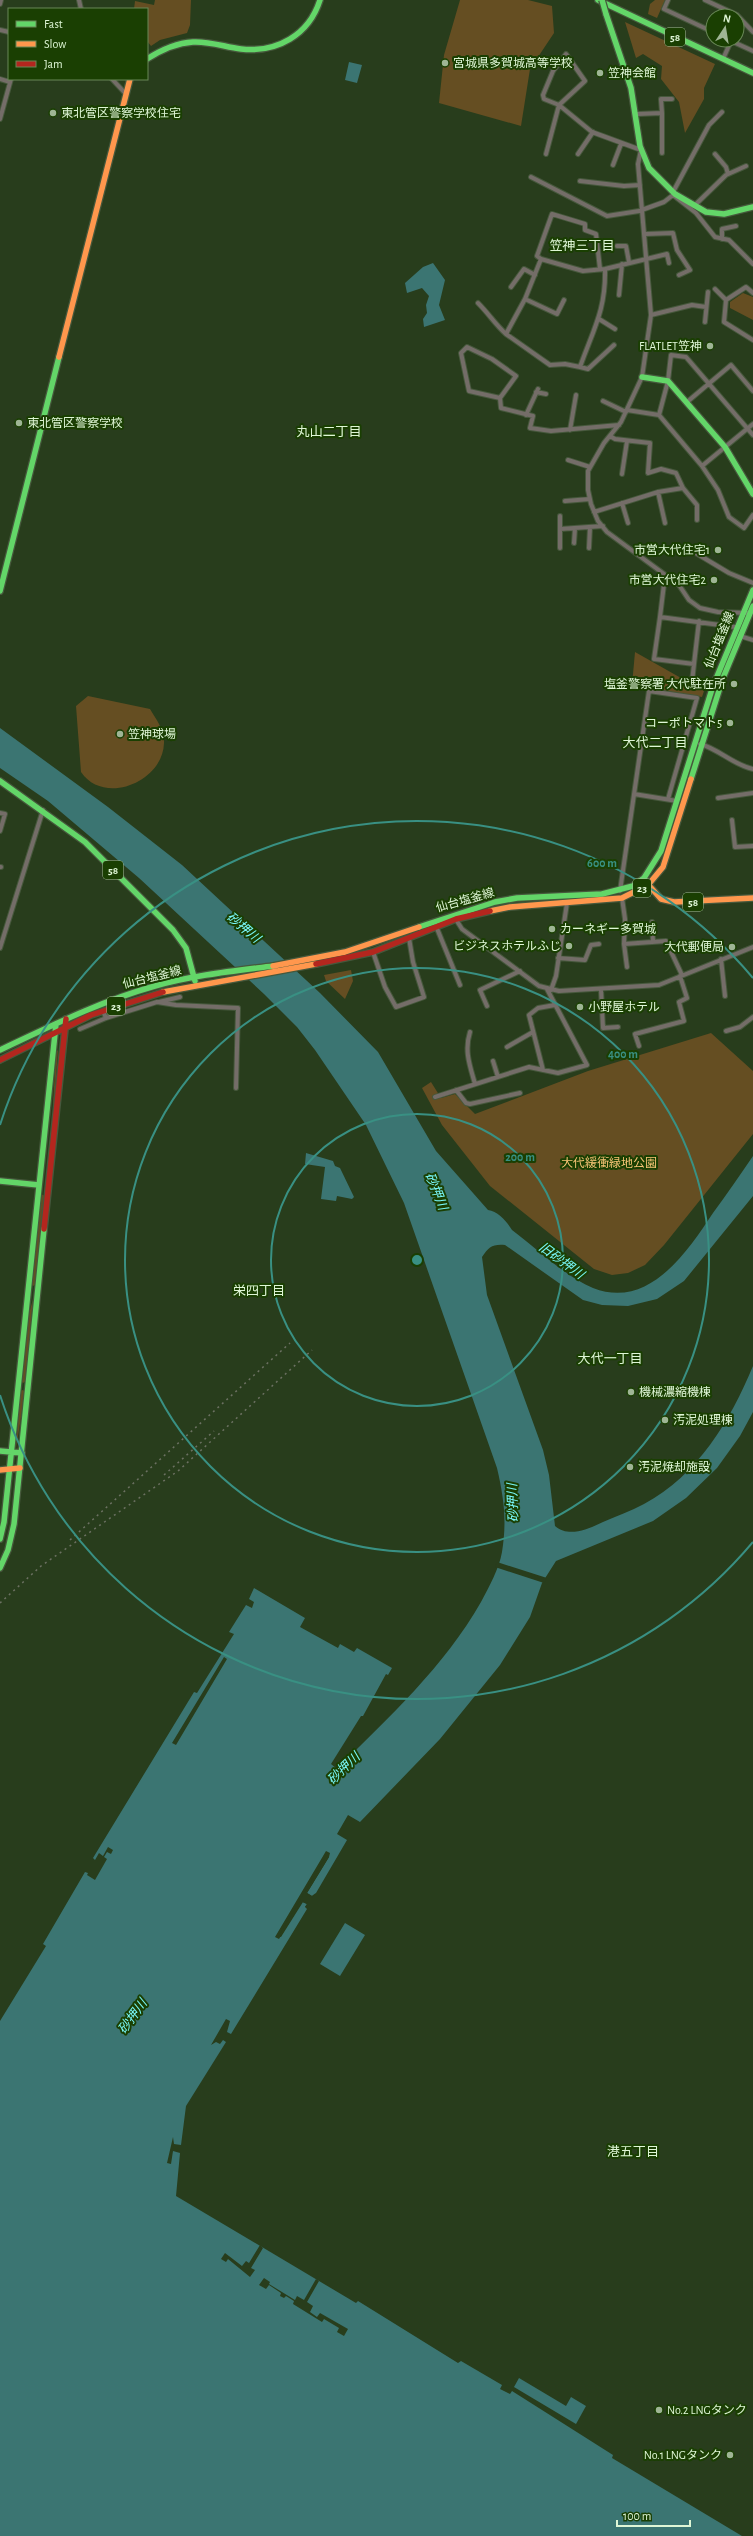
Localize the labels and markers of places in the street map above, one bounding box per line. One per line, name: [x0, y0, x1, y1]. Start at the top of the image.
place label: 宮城県多賀城高等学校: [453, 56, 573, 69]
marker: 宮城県多賀城高等学校: [440, 58, 450, 68]
place label: 笠神会館: [608, 66, 656, 79]
marker: 笠神会館: [595, 68, 605, 78]
place label: 東北管区警察学校住宅: [61, 106, 181, 119]
marker: 東北管区警察学校住宅: [48, 108, 58, 118]
place label: FLATLET笠神: [639, 339, 702, 352]
marker: FLATLET笠神: [705, 341, 715, 351]
place label: 東北管区警察学校: [27, 416, 123, 429]
marker: 東北管区警察学校: [14, 418, 24, 428]
place label: 市営大代住宅1: [634, 543, 710, 556]
marker: 市営大代住宅1: [713, 545, 723, 555]
place label: 市営大代住宅2: [629, 573, 707, 586]
marker: 市営大代住宅2: [709, 575, 719, 585]
place label: 塩釜警察署 大代駐在所: [604, 677, 726, 690]
marker: 塩釜警察署 大代駐在所: [729, 679, 739, 689]
place label: コーポトマト5: [645, 717, 722, 729]
marker: コーポトマト5: [725, 718, 735, 728]
place label: 笠神球場: [128, 727, 176, 740]
marker: 笠神球場: [115, 729, 125, 739]
place label: カーネギー多賀城: [560, 922, 656, 935]
marker: カーネギー多賀城: [547, 924, 557, 934]
place label: ビジネスホテルふじ: [453, 940, 561, 952]
place label: 大代郵便局: [664, 940, 724, 953]
marker: ビジネスホテルふじ: [564, 941, 574, 951]
marker: 大代郵便局: [727, 942, 737, 952]
place label: 小野屋ホテル: [588, 1000, 660, 1013]
marker: 小野屋ホテル: [575, 1002, 585, 1012]
centre of rings: [410, 1253, 424, 1267]
place label: 機械濃縮機棟: [639, 1385, 711, 1398]
marker: 機械濃縮機棟: [626, 1387, 636, 1397]
place label: 汚泥処理棟: [673, 1413, 733, 1426]
marker: 汚泥処理棟: [660, 1415, 670, 1425]
place label: 汚泥焼却施設: [638, 1460, 710, 1473]
marker: 汚泥焼却施設: [625, 1462, 635, 1472]
place label: No.2 LNGタンク: [667, 2404, 747, 2416]
marker: No.2 LNGタンク: [654, 2405, 664, 2415]
place label: No.1 LNGタンク: [644, 2449, 722, 2461]
marker: No.1 LNGタンク: [725, 2450, 735, 2460]

